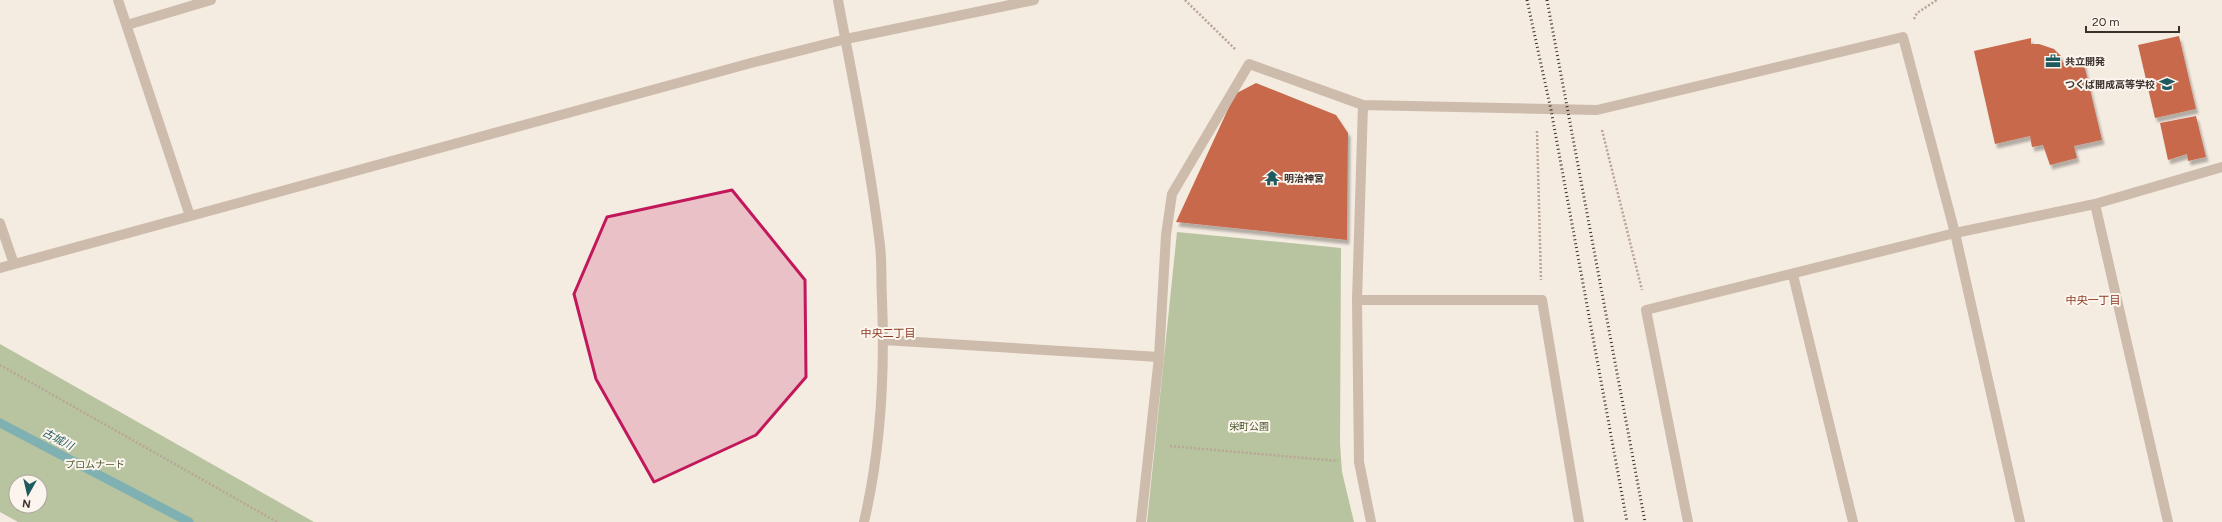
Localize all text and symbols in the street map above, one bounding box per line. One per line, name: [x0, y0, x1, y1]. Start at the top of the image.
scale bar: [2086, 8, 2179, 34]
text: 20 m: [2092, 15, 2120, 29]
office icon: 共立開発: [2044, 52, 2062, 70]
place label: 共立開発: [2065, 55, 2105, 68]
school or university icon: つくば開成高等学校: [2158, 75, 2176, 93]
place label: つくば開成高等学校: [2065, 78, 2155, 91]
temple icon: 明治神宮: [1263, 169, 1281, 187]
place label: 明治神宮: [1284, 172, 1324, 185]
district label: 中央一丁目: [2066, 294, 2121, 307]
district label: 中央二丁目: [861, 327, 916, 340]
park label: 栄町公園: [1229, 420, 1269, 433]
water label: 古城川: [40, 426, 76, 453]
park label: プロムナード: [65, 458, 125, 471]
north arrow: [8, 474, 48, 514]
text: N: [22, 496, 32, 510]

